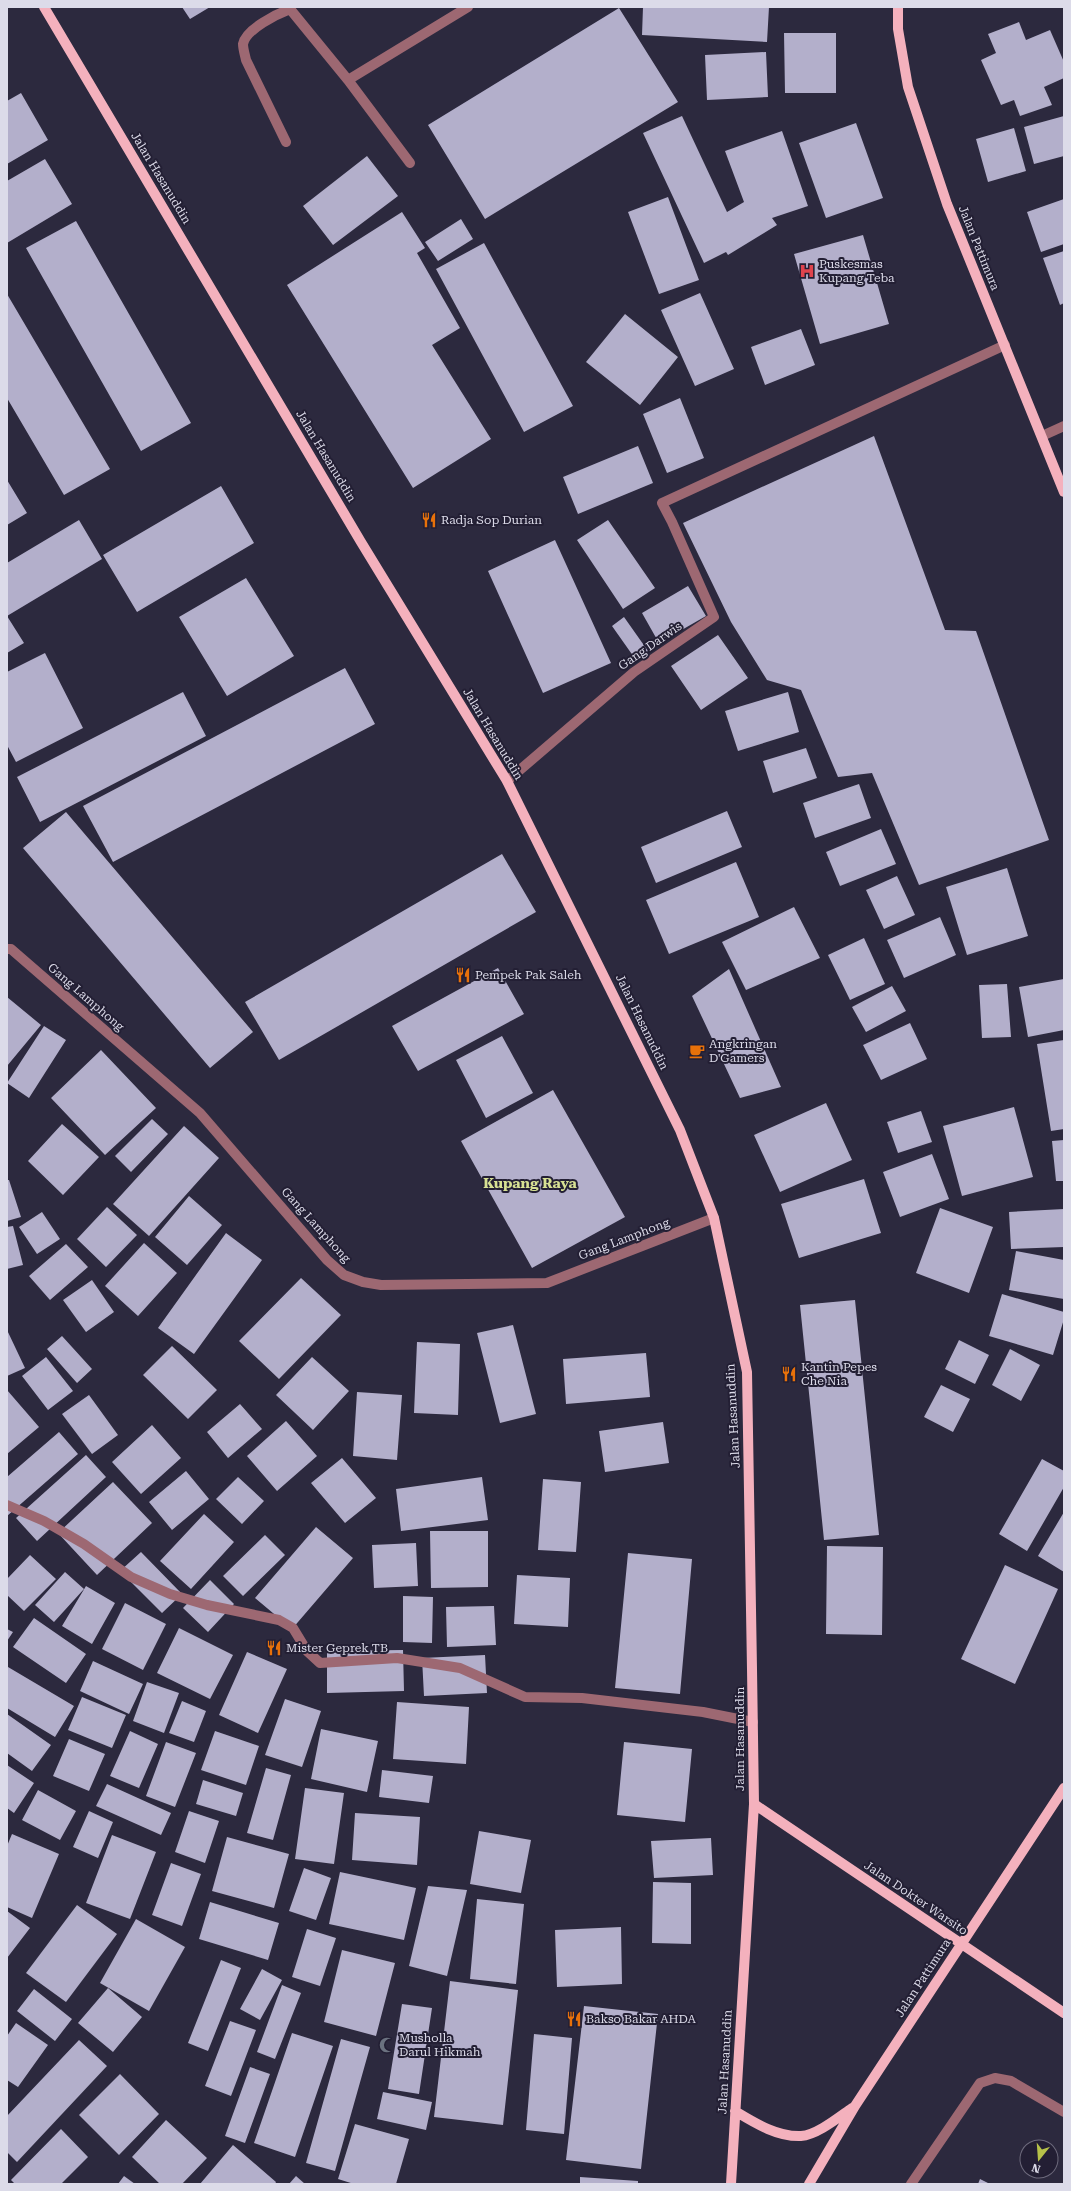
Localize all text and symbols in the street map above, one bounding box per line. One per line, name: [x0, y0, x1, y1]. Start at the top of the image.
street label: Jalan Hasanuddin: [128, 130, 194, 227]
street label: Jalan Pattimura: [956, 204, 1003, 293]
place label: Puskesmas Kupang Teba: [819, 257, 895, 285]
hospital icon: Puskesmas Kupang Teba: [798, 262, 816, 280]
street label: Jalan Hasanuddin: [293, 408, 359, 505]
restaurant icon: Radja Sop Durian: [420, 511, 438, 529]
place label: Radja Sop Durian: [441, 513, 542, 527]
street label: Gang Darwis: [616, 619, 685, 673]
street label: Jalan Hasanuddin: [460, 686, 526, 783]
street label: Gang Lamphong: [45, 960, 127, 1034]
restaurant icon: Pempek Pak Saleh: [454, 966, 472, 984]
place label: Pempek Pak Saleh: [475, 968, 582, 982]
street label: Jalan Hasanuddin: [613, 972, 671, 1072]
place label: Angkringan D'Gamers: [709, 1037, 777, 1065]
cafe icon: Angkringan D'Gamers: [688, 1042, 706, 1060]
district label: Kupang Raya: [483, 1175, 578, 1191]
street label: Gang Lamphong: [279, 1185, 353, 1266]
street label: Gang Lamphong: [577, 1215, 672, 1263]
place label: Kantin Pepes Che Nia: [801, 1360, 877, 1388]
street label: Jalan Hasanuddin: [723, 1363, 743, 1469]
restaurant icon: Kantin Pepes Che Nia: [780, 1365, 798, 1383]
restaurant icon: Mister Geprek TB: [265, 1639, 283, 1657]
place label: Mister Geprek TB: [286, 1641, 388, 1655]
street label: Jalan Hasanuddin: [733, 1686, 747, 1791]
street label: Jalan Dokter Warsito: [862, 1858, 970, 1938]
street label: Jalan Pattimura: [893, 1936, 954, 2020]
street label: Jalan Hasanuddin: [715, 2009, 735, 2115]
restaurant icon: Bakso Bakar AHDA: [565, 2010, 583, 2028]
place label: Bakso Bakar AHDA: [586, 2012, 697, 2026]
place label: Musholla Darul Hikmah: [399, 2031, 481, 2059]
mosque icon: Musholla Darul Hikmah: [378, 2036, 396, 2054]
north arrow: [1019, 2139, 1059, 2179]
text: N: [1030, 2160, 1042, 2176]

